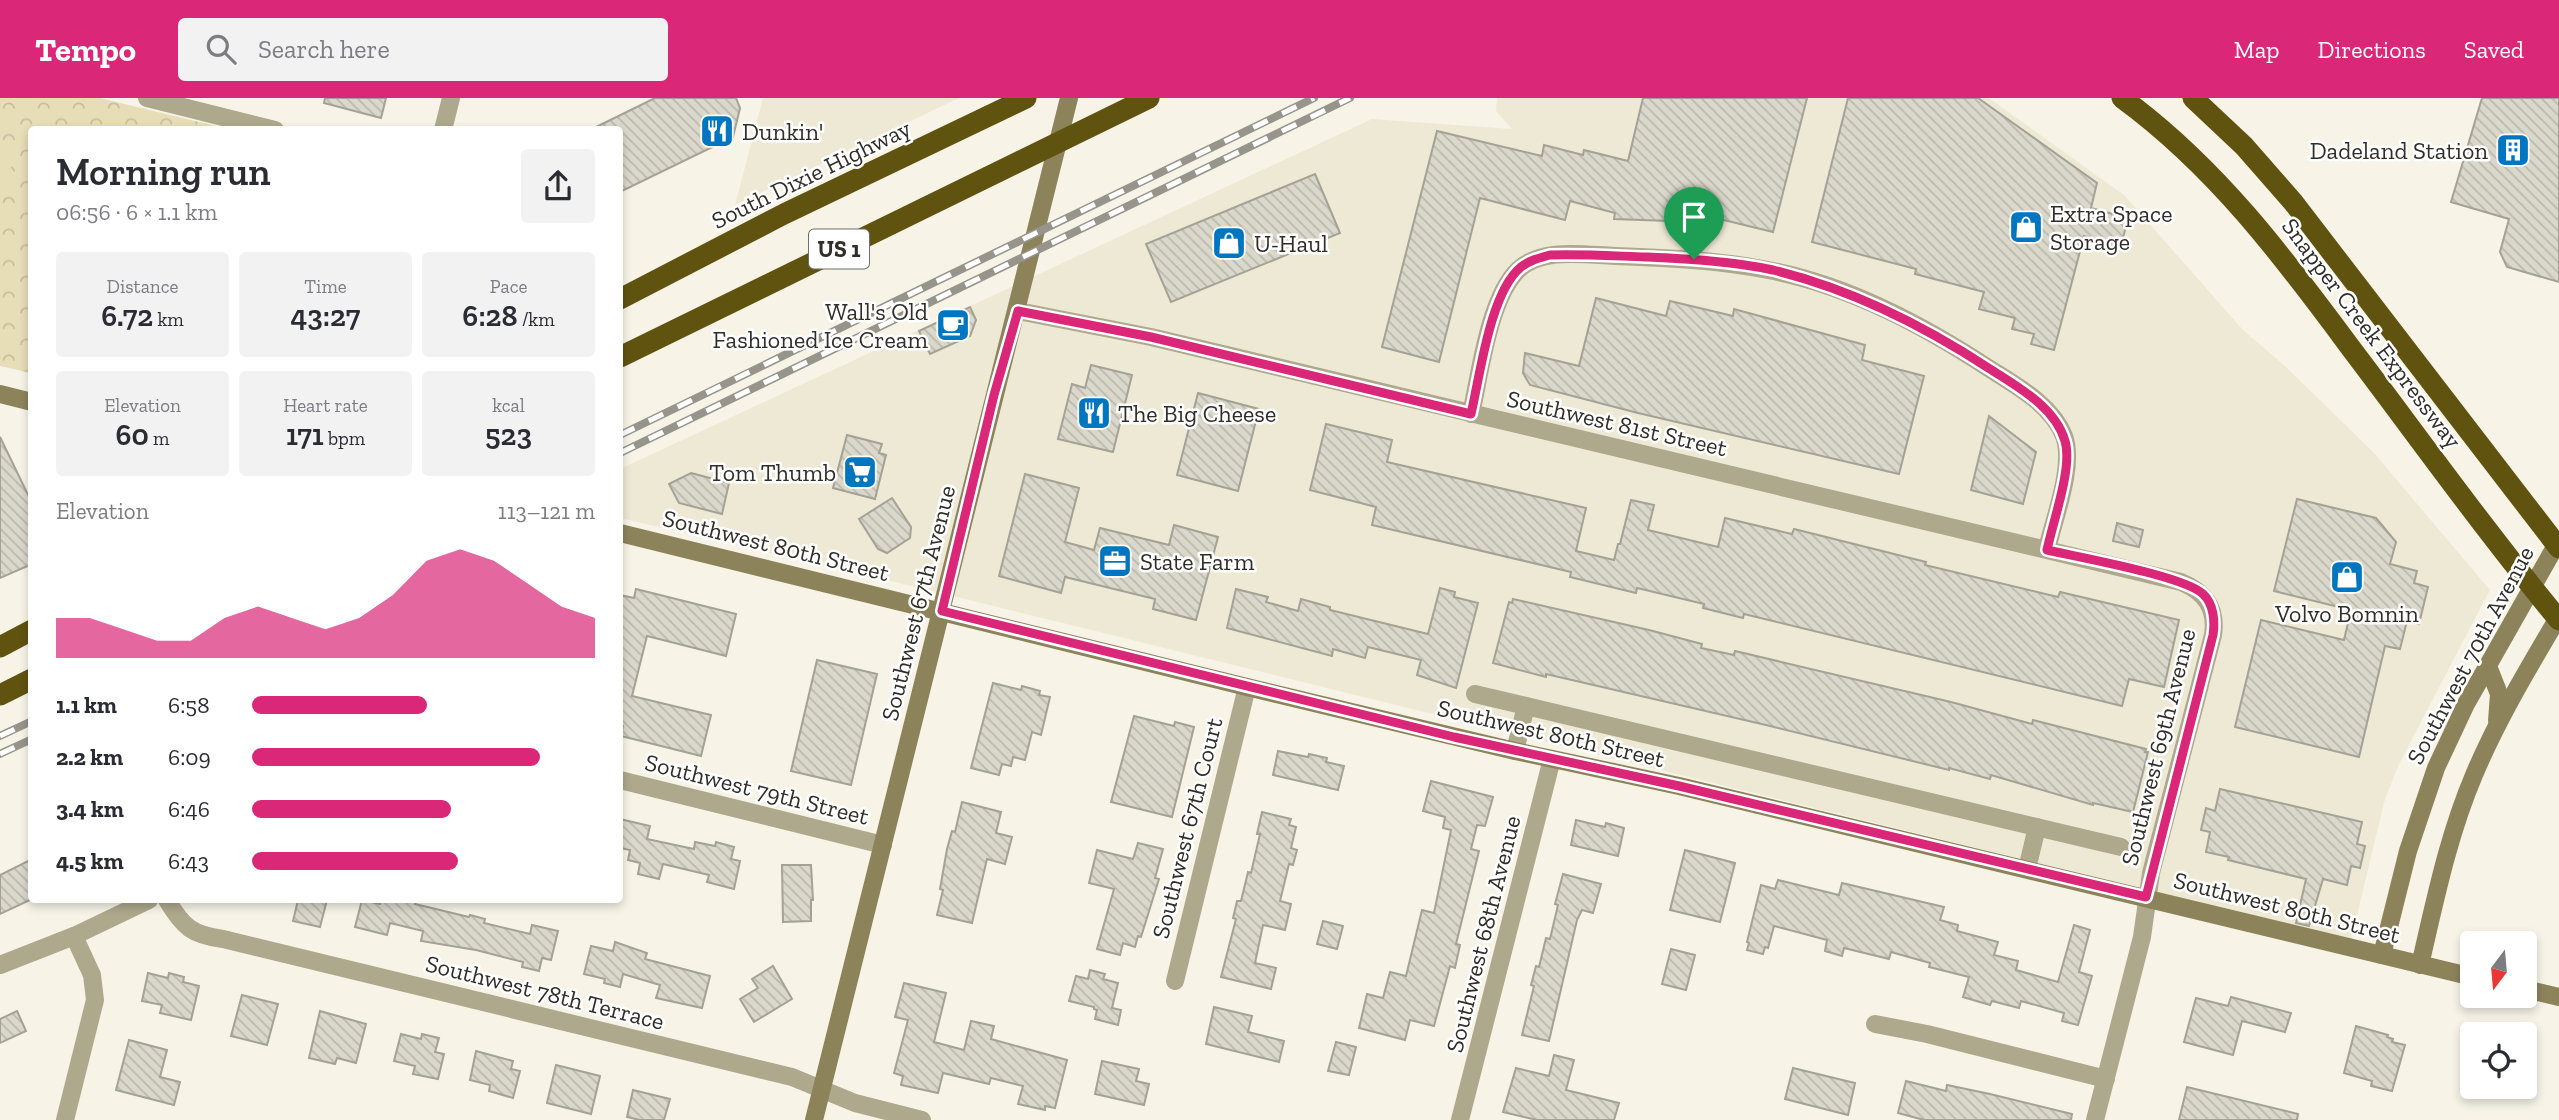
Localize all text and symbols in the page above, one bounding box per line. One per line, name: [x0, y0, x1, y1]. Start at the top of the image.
search box: [178, 18, 668, 81]
text: Tempo: [35, 30, 136, 69]
icon: search: [202, 30, 240, 68]
text: Search here: [258, 33, 390, 65]
text: Map: [2234, 35, 2280, 64]
text: Directions: [2318, 35, 2426, 64]
text: Saved: [2464, 35, 2524, 64]
restaurant icon: Dunkin': [698, 112, 736, 150]
street label: South Dixie Highway: [707, 113, 916, 235]
place label: Dunkin': [742, 117, 823, 146]
building icon: Dadeland Station: [2494, 131, 2532, 169]
place label: Dadeland Station: [2310, 136, 2488, 165]
text: Morning run: [56, 149, 271, 195]
button: share: [521, 149, 595, 223]
pin: [1664, 187, 1724, 259]
text: 06:56 · 6 × 1.1 km: [56, 198, 217, 226]
icon: arrive: [1675, 198, 1713, 236]
place label: Extra Space Storage: [2050, 199, 2172, 256]
shop icon: Extra Space Storage: [2007, 208, 2045, 246]
street label: Snapper Creek Expressway: [2276, 212, 2469, 454]
shop icon: U-Haul: [1210, 224, 1248, 262]
place label: U-Haul: [1254, 229, 1328, 258]
road number: US 1: [809, 230, 869, 268]
text: Distance: [107, 275, 178, 298]
text: Time: [304, 275, 347, 298]
text: Pace: [490, 275, 527, 298]
place label: Wall's Old Fashioned Ice Cream: [713, 297, 928, 354]
text: 6.72: [101, 298, 153, 334]
text: 43:27: [291, 298, 360, 334]
text: 6:28: [462, 298, 518, 334]
cafe icon: Wall's Old Fashioned Ice Cream: [934, 306, 972, 344]
text: km: [153, 308, 184, 331]
text: /km: [518, 308, 555, 331]
street label: Southwest 81st Street: [1504, 384, 1730, 462]
text: Elevation: [104, 394, 181, 417]
text: Heart rate: [283, 394, 368, 417]
text: kcal: [492, 394, 525, 417]
restaurant icon: The Big Cheese: [1075, 394, 1113, 432]
place label: The Big Cheese: [1118, 399, 1276, 428]
text: 60: [115, 417, 149, 453]
text: 171: [286, 417, 324, 453]
text: 523: [485, 417, 532, 453]
text: m: [149, 427, 170, 450]
text: bpm: [324, 427, 365, 450]
supermarket icon: Tom Thumb: [841, 453, 879, 491]
place label: Tom Thumb: [709, 458, 836, 487]
street label: Southwest 67th Avenue: [875, 482, 961, 724]
text: Elevation: [56, 497, 149, 525]
text: 113–121 m: [498, 497, 595, 525]
street label: Southwest 80th Street: [660, 503, 892, 587]
street label: Southwest 70th Avenue: [2400, 541, 2540, 769]
office icon: State Farm: [1096, 542, 1134, 580]
place label: State Farm: [1140, 547, 1255, 576]
shop icon: Volvo Bomnin: [2328, 558, 2366, 596]
place label: Volvo Bomnin: [2274, 599, 2419, 628]
street label: Southwest 69th Avenue: [2115, 626, 2201, 868]
text: 1.1 km: [56, 691, 117, 719]
text: 6:58: [168, 691, 210, 719]
street label: Southwest 80th Street: [1435, 693, 1668, 773]
street label: Southwest 67th Court: [1146, 714, 1228, 941]
text: 2.2 km: [56, 743, 123, 771]
text: 6:09: [168, 743, 211, 771]
street label: Southwest 79th Street: [642, 747, 872, 831]
text: 3.4 km: [56, 795, 124, 823]
text: 6:46: [168, 795, 210, 823]
street label: Southwest 68th Avenue: [1440, 812, 1526, 1056]
text: 4.5 km: [56, 847, 124, 875]
text: 6:43: [168, 847, 209, 875]
street label: Southwest 80th Street: [2171, 865, 2403, 949]
north arrow: [2460, 931, 2538, 1008]
map controls: [2460, 931, 2537, 1099]
street label: Southwest 78th Terrace: [423, 948, 667, 1036]
button: locate: [2460, 1022, 2537, 1099]

